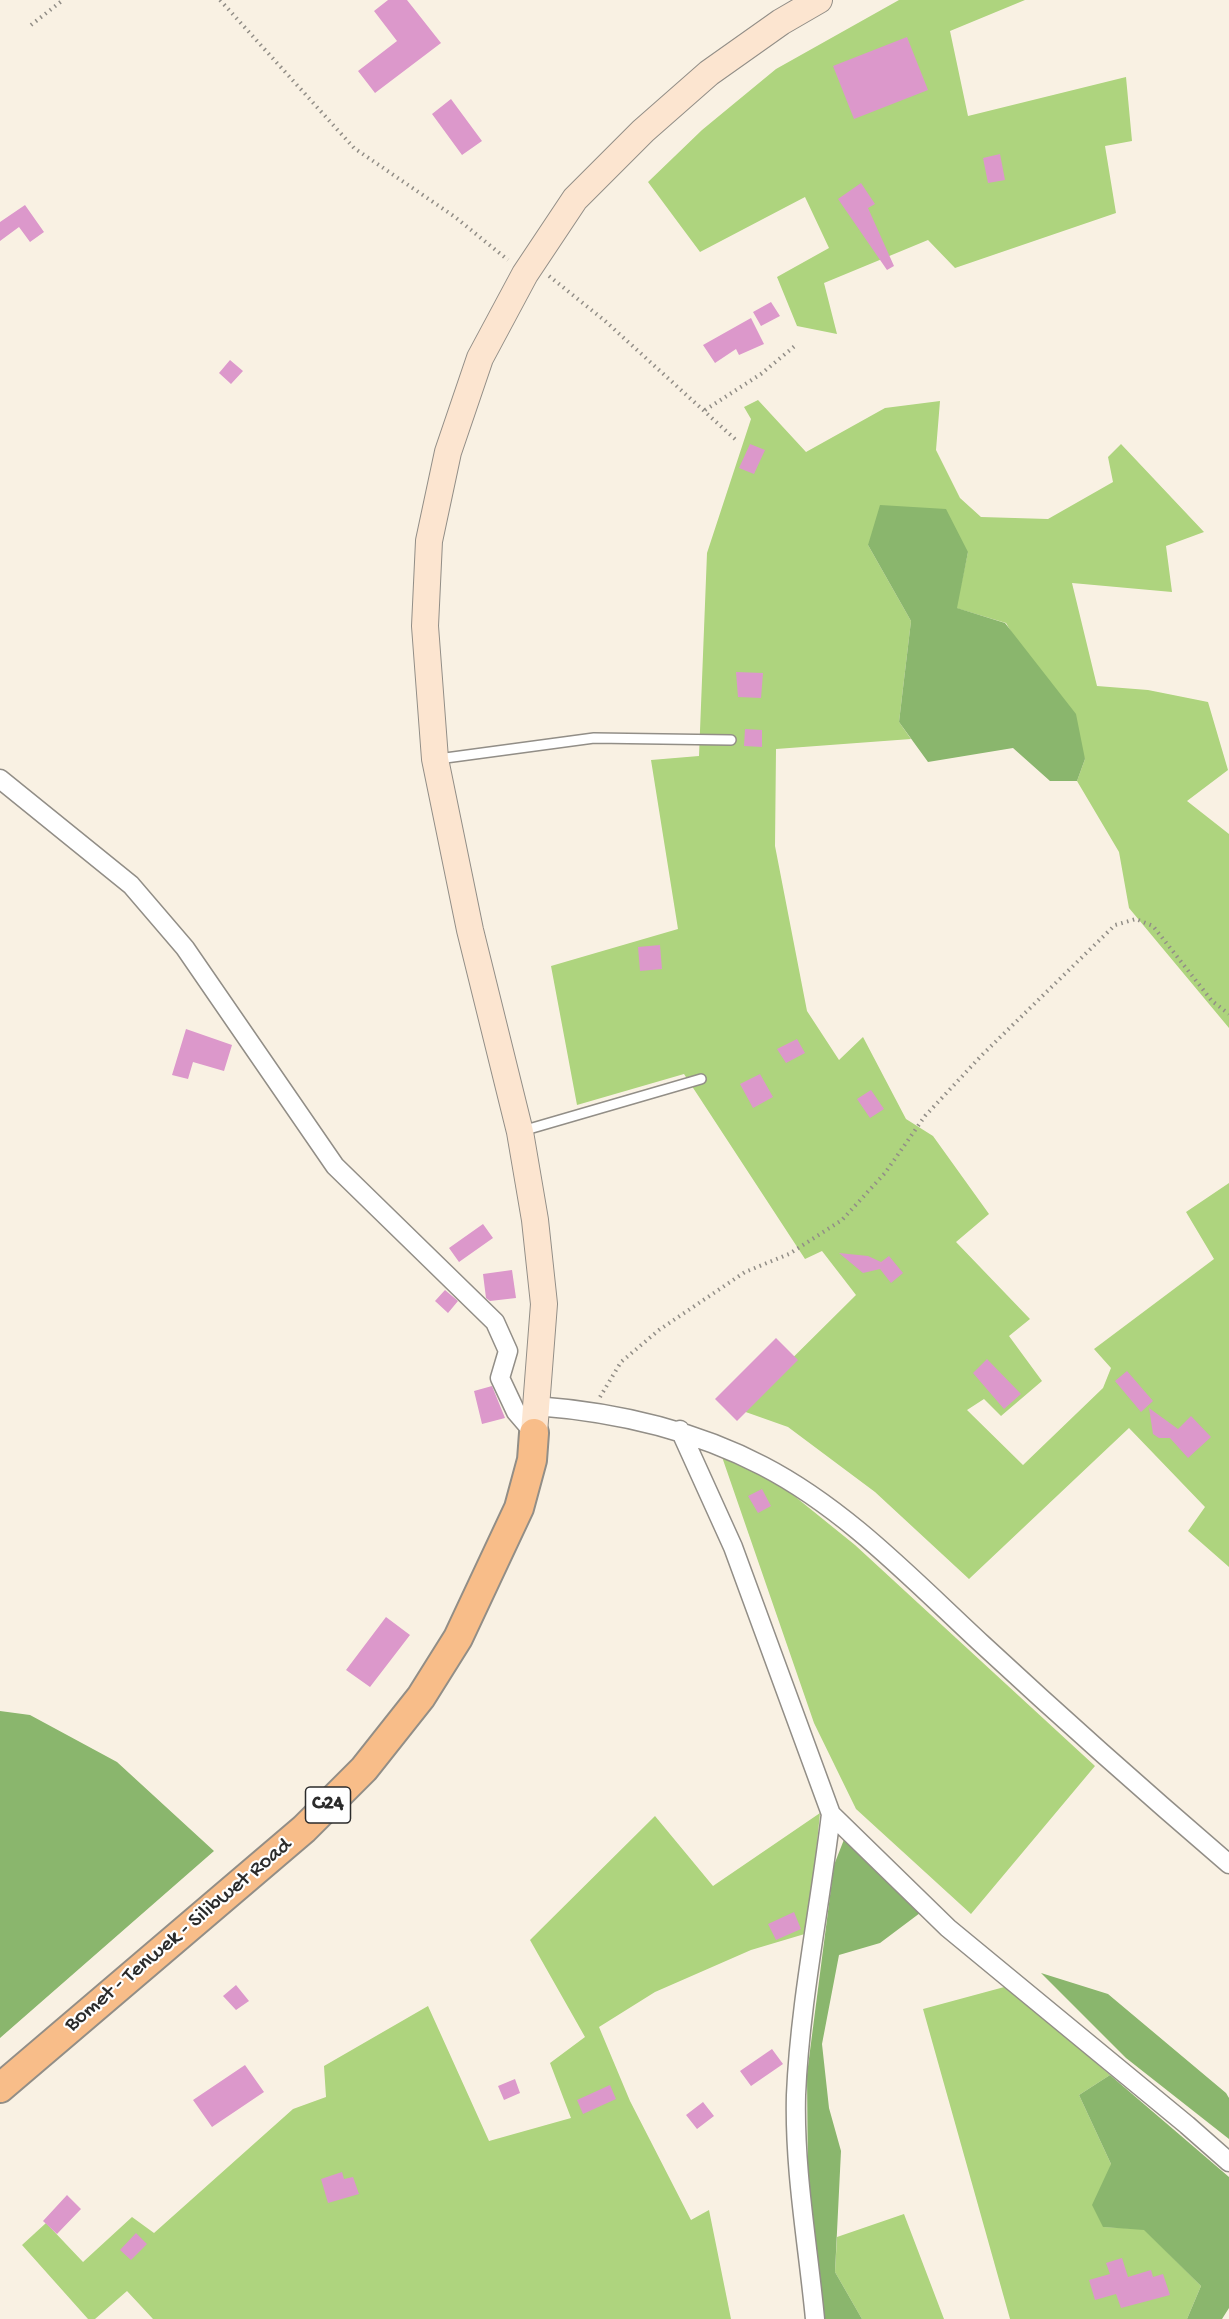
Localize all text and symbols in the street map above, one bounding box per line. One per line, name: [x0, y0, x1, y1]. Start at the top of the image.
road number: C24: [306, 1787, 350, 1823]
street label: Bomet - Tenwek - Silibwet Road: [60, 1833, 298, 2039]

